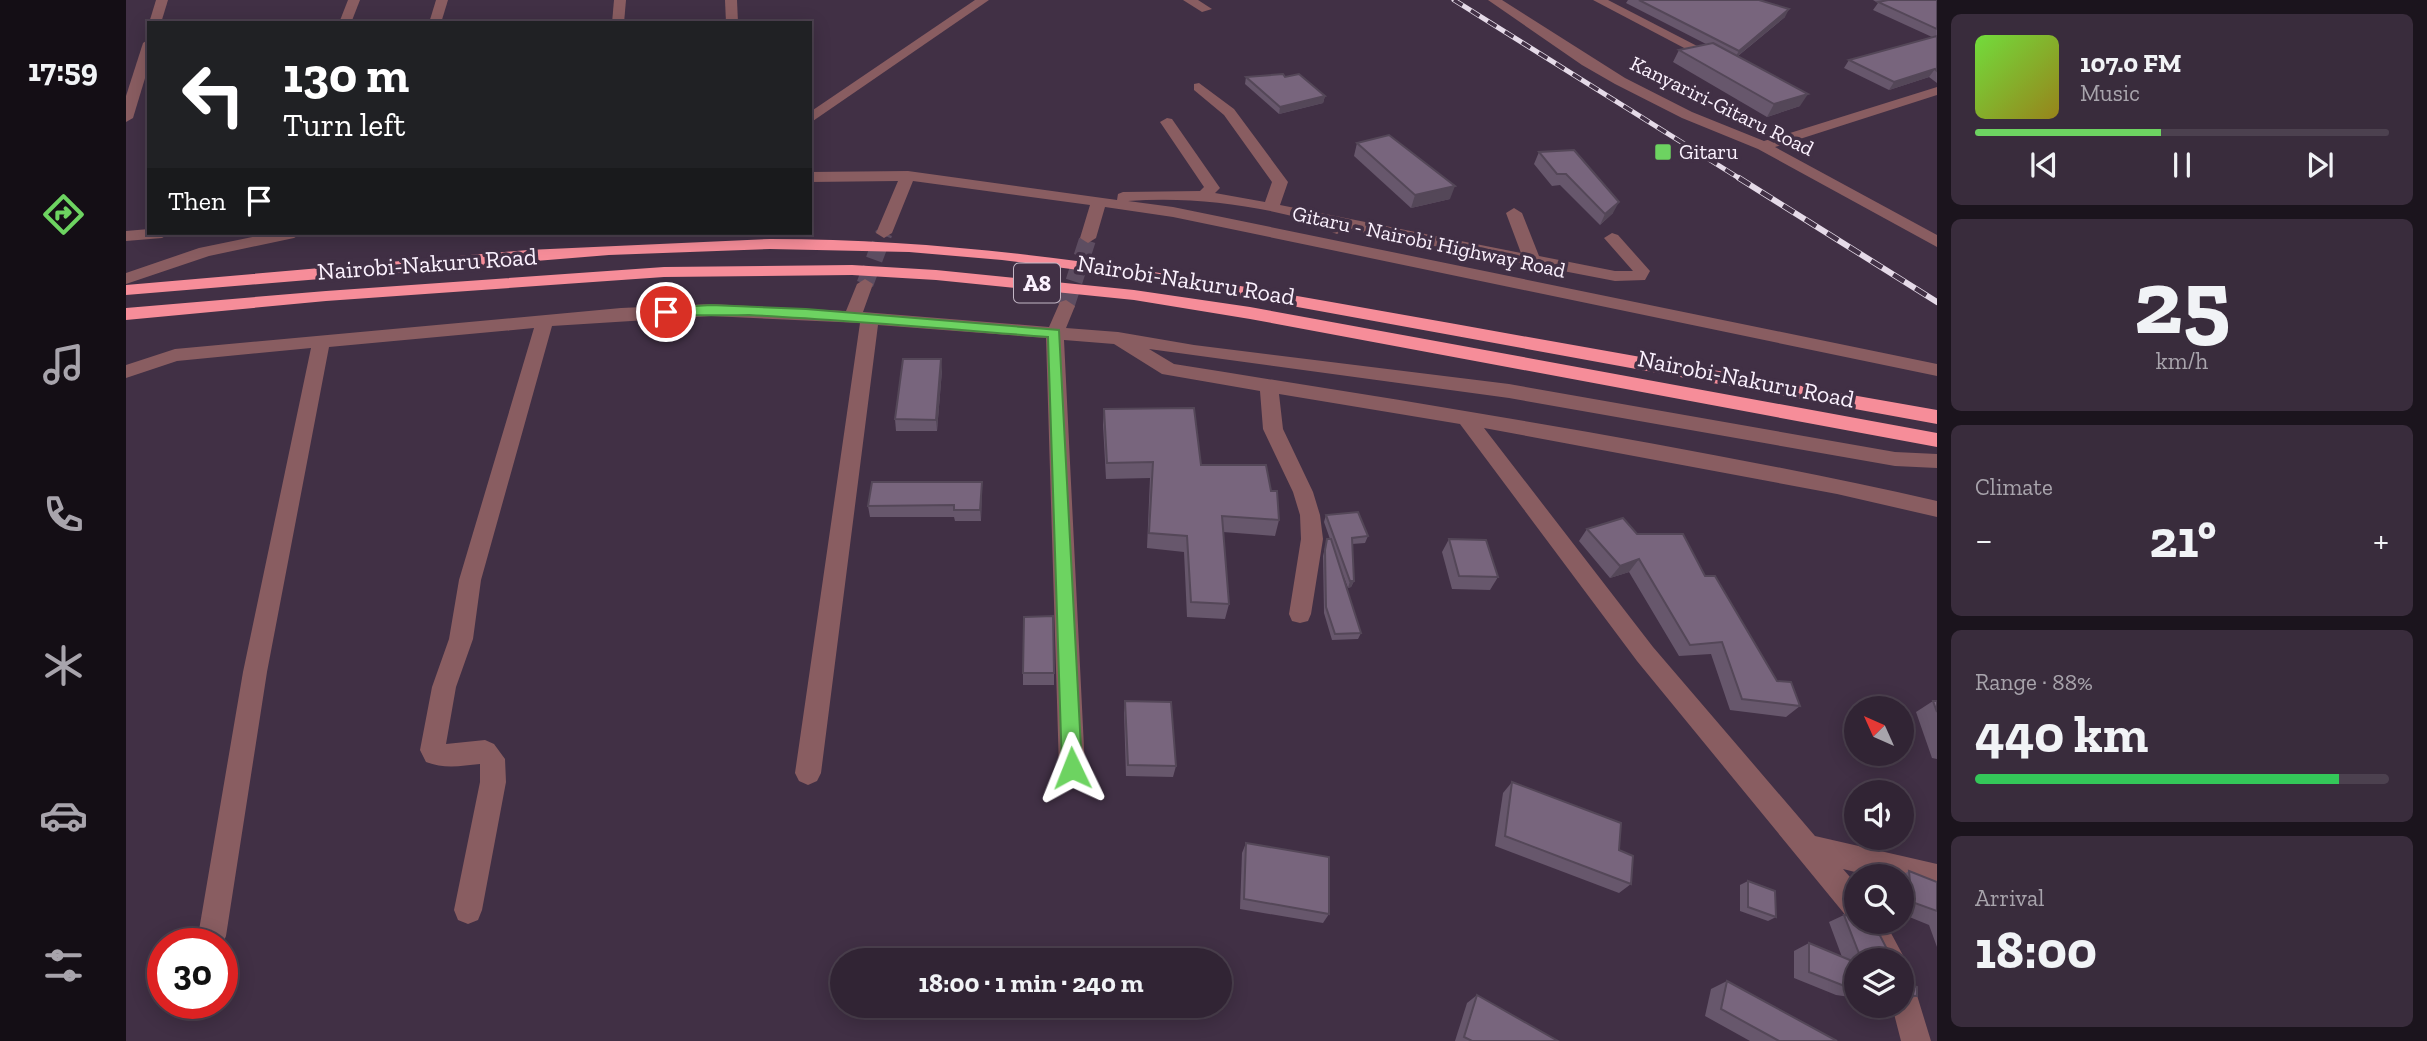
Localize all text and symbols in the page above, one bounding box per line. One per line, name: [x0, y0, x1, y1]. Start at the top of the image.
text: 130 m: [283, 46, 409, 105]
text: 107.0 FM: [2080, 47, 2181, 79]
icon: left: [168, 49, 259, 140]
text: 17:59: [28, 51, 98, 89]
street label: Kanyariri-Gitaru Road: [1626, 51, 1818, 161]
text: Music: [2080, 79, 2140, 107]
text: Turn left: [283, 106, 405, 144]
place label: Gitaru: [1679, 139, 1738, 165]
marker: Gitaru: [1653, 142, 1673, 162]
icon: previous: [2025, 146, 2063, 184]
icon: pause: [2163, 146, 2201, 184]
icon: next: [2301, 146, 2339, 184]
icon: arrive: [240, 182, 278, 220]
text: Then: [168, 185, 226, 217]
icon: directions: [39, 190, 88, 239]
street label: Gitaru - Nairobi Highway Road: [1290, 200, 1569, 283]
street label: Nairobi-Nakuru Road: [316, 241, 538, 286]
text: 25: [2134, 247, 2230, 356]
street label: Nairobi-Nakuru Road: [1075, 248, 1297, 311]
road number: A8: [1014, 264, 1060, 302]
pin: [636, 282, 696, 342]
icon: arrive: [647, 293, 685, 331]
icon: music: [39, 340, 88, 389]
street label: Nairobi-Nakuru Road: [1635, 343, 1857, 414]
text: km/h: [2156, 347, 2208, 375]
text: Climate: [1975, 473, 2053, 501]
icon: phone: [39, 490, 88, 539]
text: 21°: [2149, 508, 2216, 570]
text: −: [1975, 517, 1993, 563]
text: +: [2373, 517, 2389, 563]
icon: climate: [39, 641, 88, 690]
text: Range · 88%: [1975, 668, 2093, 696]
north arrow: [1844, 696, 1914, 766]
map controls: [1844, 696, 1914, 1018]
text: 440 km: [1975, 703, 2148, 765]
position arrow: [1035, 731, 1109, 805]
button: sound: [1844, 780, 1914, 850]
icon: car: [39, 791, 88, 840]
button: search: [1844, 864, 1914, 934]
text: Arrival: [1975, 884, 2044, 912]
text: 18:00: [1975, 919, 2097, 981]
speed limit sign: 30: [147, 928, 238, 1019]
icon: filters: [39, 941, 88, 990]
button: layers: [1844, 948, 1914, 1018]
text: 18:00 · 1 min · 240 m: [918, 967, 1144, 999]

